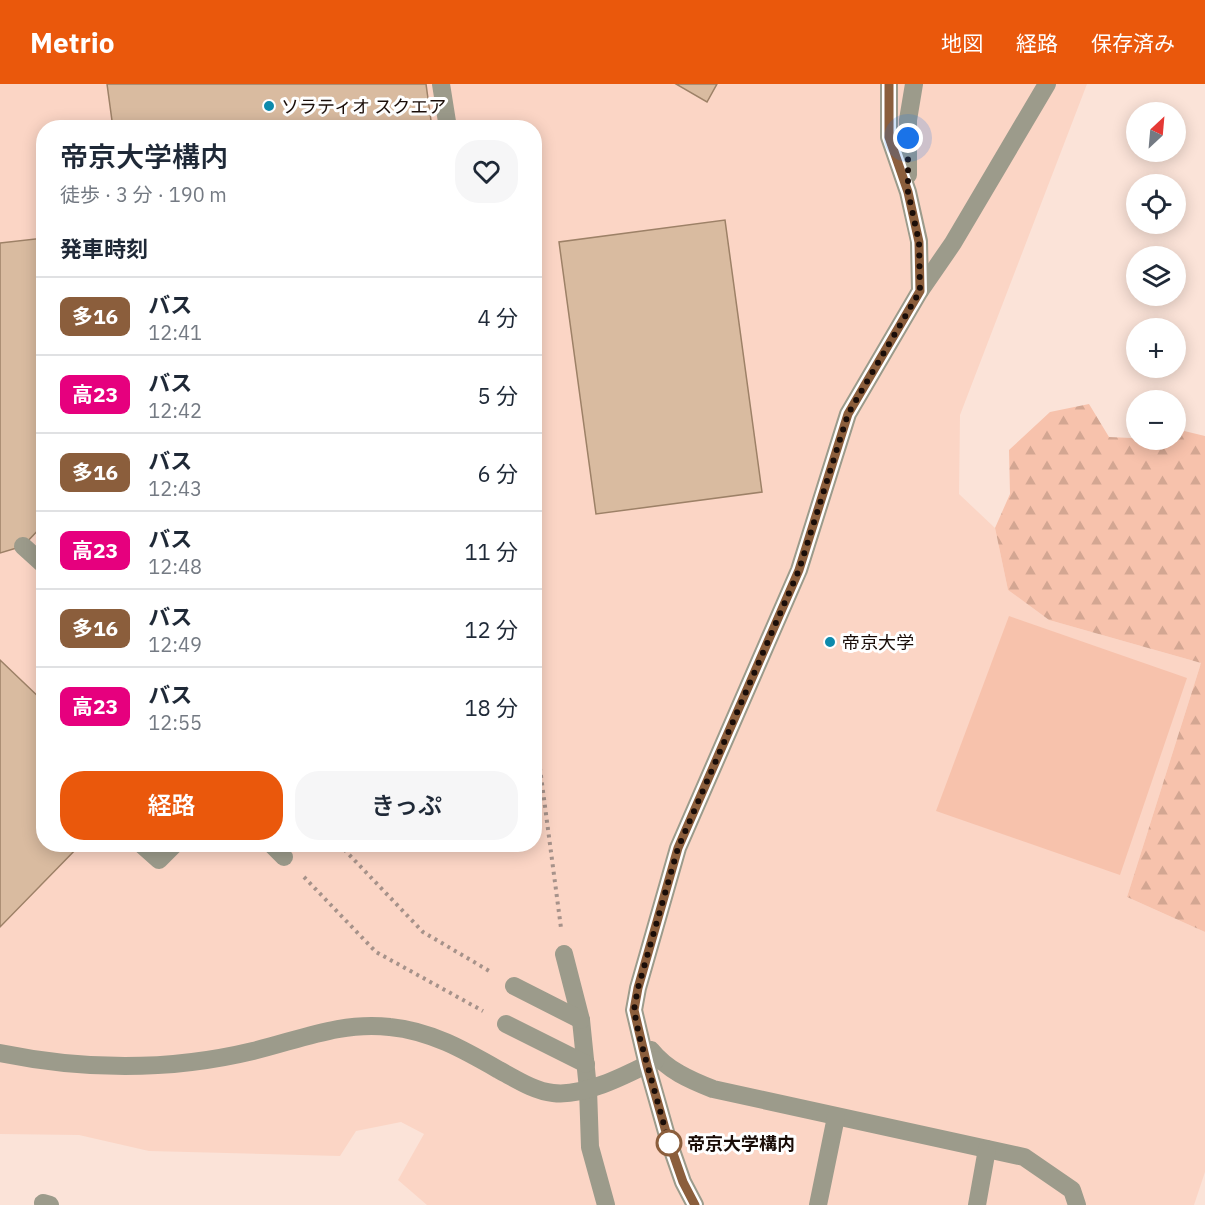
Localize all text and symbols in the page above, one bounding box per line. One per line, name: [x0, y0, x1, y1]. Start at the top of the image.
text: Metrio: [30, 24, 115, 61]
text: 地図: [941, 29, 983, 57]
text: 経路: [1016, 29, 1058, 57]
text: 保存済み: [1091, 29, 1175, 57]
place label: ソラティオ スクエア: [281, 95, 446, 118]
marker: ソラティオ スクエア: [262, 99, 276, 113]
north arrow: [1126, 102, 1186, 162]
map controls: [1126, 102, 1186, 450]
your location: [893, 123, 923, 153]
text: 帝京大学構内: [60, 138, 228, 175]
button: heart: [455, 140, 518, 203]
button: locate: [1126, 174, 1186, 234]
text: 徒歩 · 3 分 · 190 m: [60, 181, 227, 208]
text: 発車時刻: [60, 234, 148, 263]
button: layers: [1126, 246, 1186, 306]
text: バス: [148, 290, 192, 319]
text: 多16: [72, 302, 118, 330]
text: 4 分: [478, 303, 518, 332]
button: +: [1126, 318, 1186, 378]
text: 12:41: [148, 319, 202, 346]
text: バス: [148, 368, 192, 397]
text: 高23: [72, 380, 118, 408]
text: 5 分: [478, 381, 518, 410]
button: −: [1126, 390, 1186, 450]
text: 12:42: [148, 397, 202, 424]
text: バス: [148, 446, 192, 475]
text: 多16: [72, 458, 118, 486]
text: 6 分: [478, 459, 518, 488]
text: 12:43: [148, 475, 202, 502]
text: バス: [148, 524, 192, 553]
text: 高23: [72, 536, 118, 564]
text: 11 分: [464, 537, 518, 566]
text: 12:48: [148, 553, 202, 580]
text: バス: [148, 602, 192, 631]
text: 多16: [72, 614, 118, 642]
text: 12 分: [464, 615, 518, 644]
text: 12:49: [148, 631, 202, 658]
place label: 帝京大学: [842, 631, 914, 654]
marker: 帝京大学: [823, 635, 837, 649]
text: バス: [148, 680, 192, 709]
text: 高23: [72, 692, 118, 720]
text: 18 分: [464, 693, 518, 722]
text: 12:55: [148, 709, 202, 736]
button: 経路: [60, 771, 283, 840]
button: きっぷ: [295, 771, 518, 840]
marker: 帝京大学構内: [656, 1130, 682, 1156]
place label: 帝京大学構内: [687, 1132, 795, 1155]

